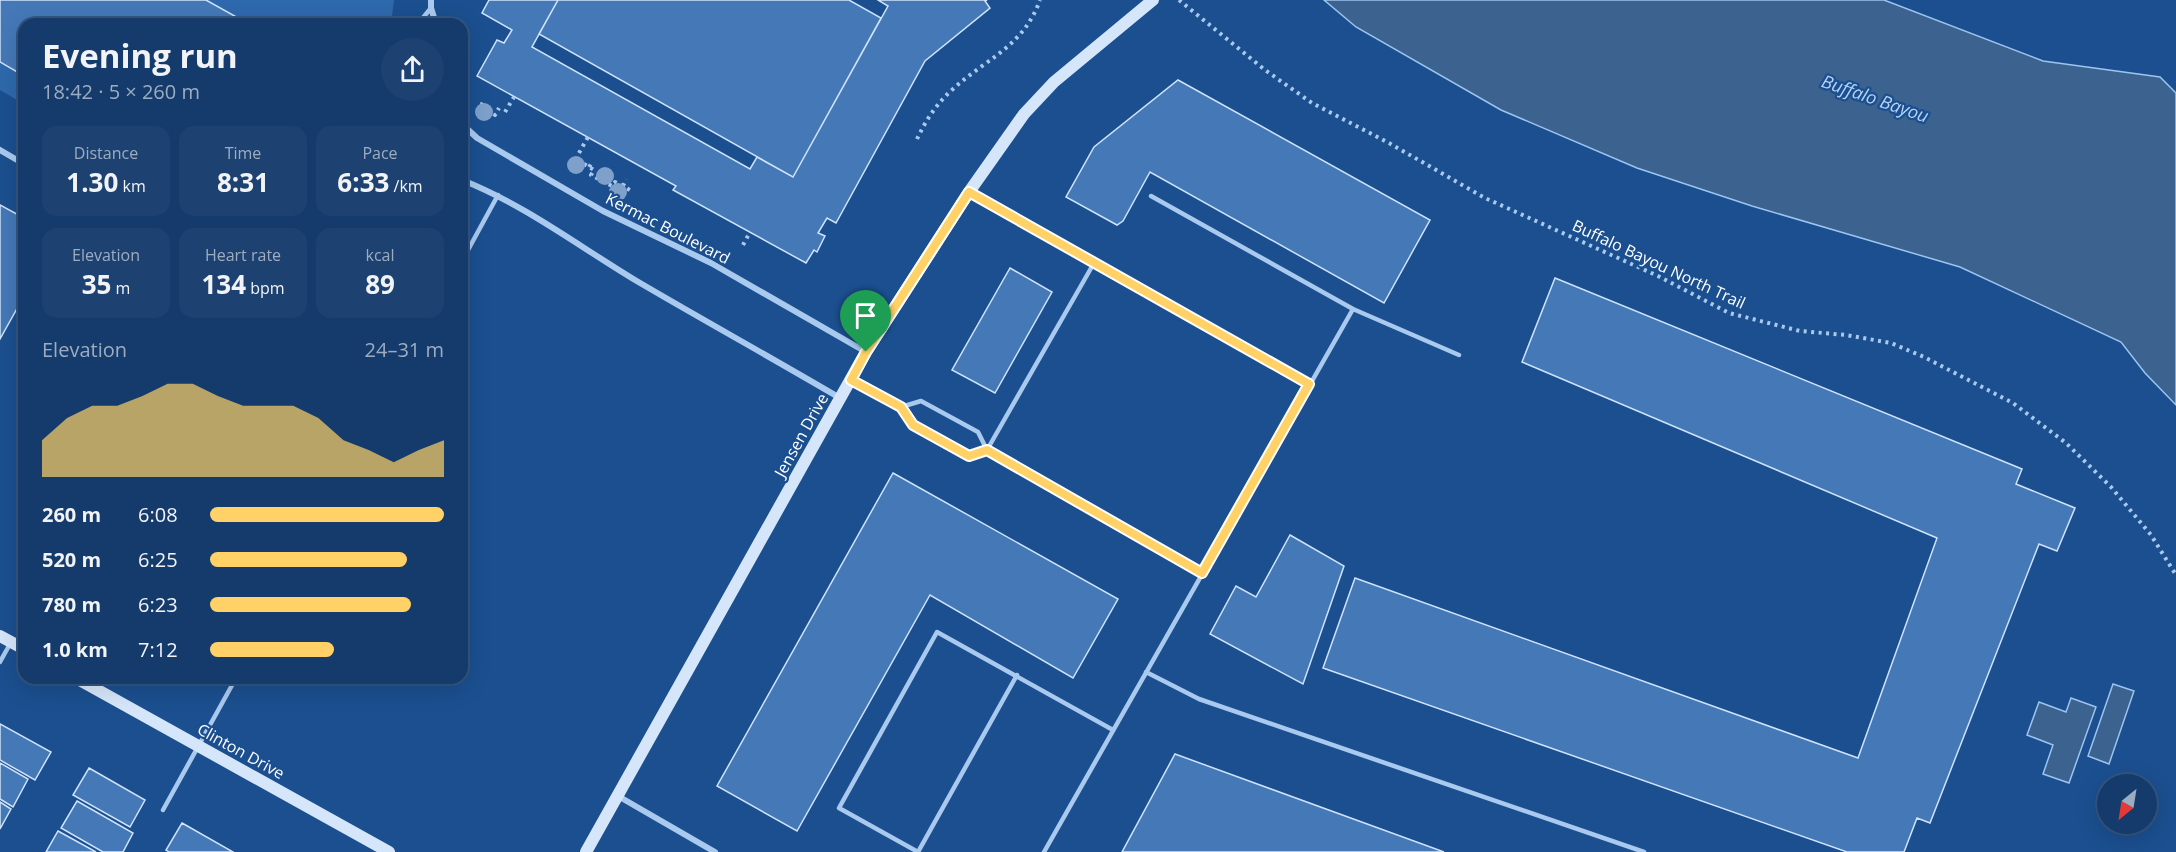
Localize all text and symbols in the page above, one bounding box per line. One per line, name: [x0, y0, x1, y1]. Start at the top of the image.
text: Evening run: [42, 33, 238, 78]
button: share: [381, 38, 444, 101]
water label: Buffalo Bayou: [1819, 69, 1932, 128]
text: 18:42 · 5 × 260 m: [42, 78, 200, 105]
text: Distance: [74, 142, 138, 164]
text: Time: [225, 142, 261, 164]
text: Pace: [362, 142, 398, 164]
text: 1.30: [66, 164, 118, 200]
text: 8:31: [217, 164, 269, 200]
text: 6:33: [337, 164, 389, 200]
text: km: [118, 175, 146, 197]
text: /km: [389, 175, 423, 197]
street label: Kermac Boulevard: [602, 187, 734, 269]
street label: Buffalo Bayou North Trail: [1569, 214, 1749, 314]
text: Elevation: [72, 244, 140, 266]
text: Heart rate: [205, 244, 281, 266]
text: kcal: [366, 244, 395, 266]
text: 35: [82, 266, 111, 302]
text: 134: [201, 266, 246, 302]
text: 89: [365, 266, 395, 302]
text: m: [111, 277, 130, 299]
text: bpm: [246, 277, 285, 299]
pin: [840, 290, 891, 352]
icon: arrive: [849, 299, 882, 332]
text: Elevation: [42, 336, 127, 363]
text: 24–31 m: [365, 336, 444, 363]
street label: Jensen Drive: [768, 389, 833, 483]
text: 260 m: [42, 501, 101, 528]
text: 6:08: [138, 501, 178, 528]
text: 520 m: [42, 546, 101, 573]
text: 6:25: [138, 546, 178, 573]
text: 780 m: [42, 591, 101, 618]
text: 6:23: [138, 591, 178, 618]
text: 1.0 km: [42, 636, 108, 663]
text: 7:12: [138, 636, 178, 663]
street label: Clinton Drive: [193, 718, 289, 784]
north arrow: [2097, 774, 2157, 834]
map controls: [2097, 774, 2157, 834]

